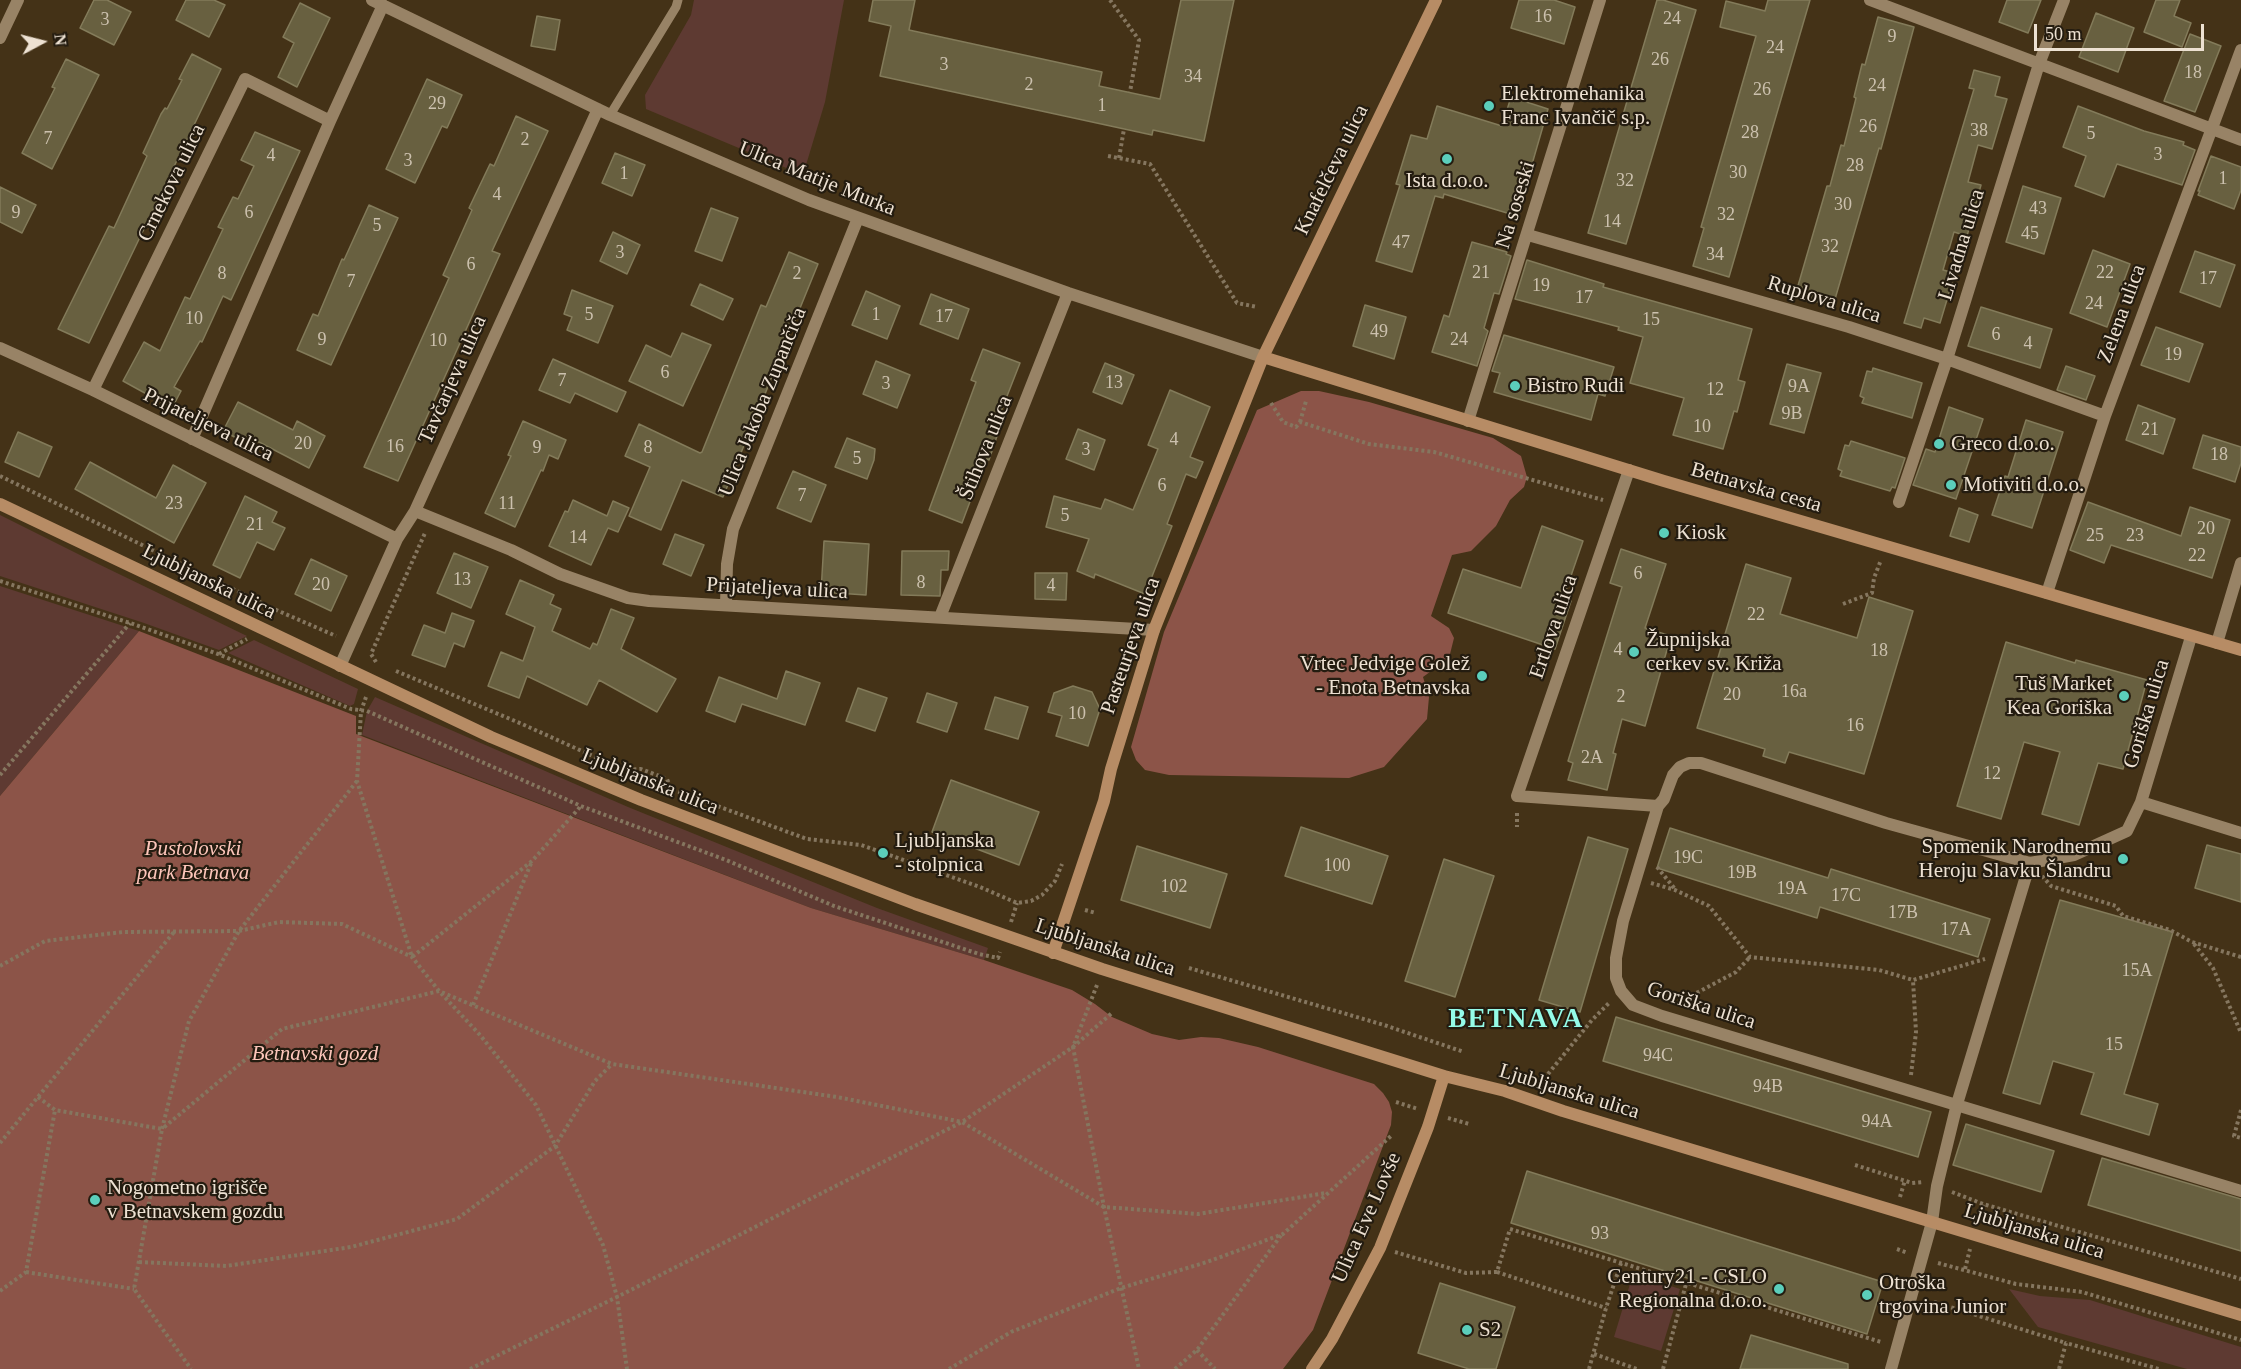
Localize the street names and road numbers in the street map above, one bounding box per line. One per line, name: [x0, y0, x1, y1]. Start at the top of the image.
street label: Knafelčeva ulica: [1290, 101, 1374, 239]
street label: Crnekova ulica: [133, 120, 211, 246]
street label: Ulica Matije Murka: [735, 136, 899, 222]
street label: Na soseski: [1491, 158, 1541, 252]
street label: Livadna ulica: [1933, 186, 1991, 304]
street label: Zelena ulica: [2093, 261, 2151, 367]
street label: Ruplova ulica: [1764, 271, 1884, 329]
street label: Ulica Jakoba Zupančiča: [714, 304, 812, 500]
street label: Tavčarjeva ulica: [413, 312, 493, 448]
street label: Prijateljeva ulica: [139, 383, 277, 467]
street label: Štihova ulica: [954, 392, 1018, 504]
street label: Betnavska cesta: [1688, 457, 1824, 519]
street label: Ljubljanska ulica: [138, 539, 280, 625]
street label: Ertlova ulica: [1525, 572, 1583, 682]
street label: Prijateljeva ulica: [706, 573, 848, 605]
street label: Pasteurjeva ulica: [1096, 574, 1166, 718]
street label: Goriška ulica: [2118, 657, 2176, 771]
street label: Ljubljanska ulica: [578, 743, 722, 821]
street label: Ljubljanska ulica: [1032, 914, 1178, 982]
street label: Goriška ulica: [1644, 977, 1758, 1035]
street label: Ljubljanska ulica: [1496, 1059, 1642, 1125]
street label: Ulica Eve Lovše: [1327, 1149, 1407, 1287]
street label: Ljubljanska ulica: [1961, 1199, 2107, 1265]

